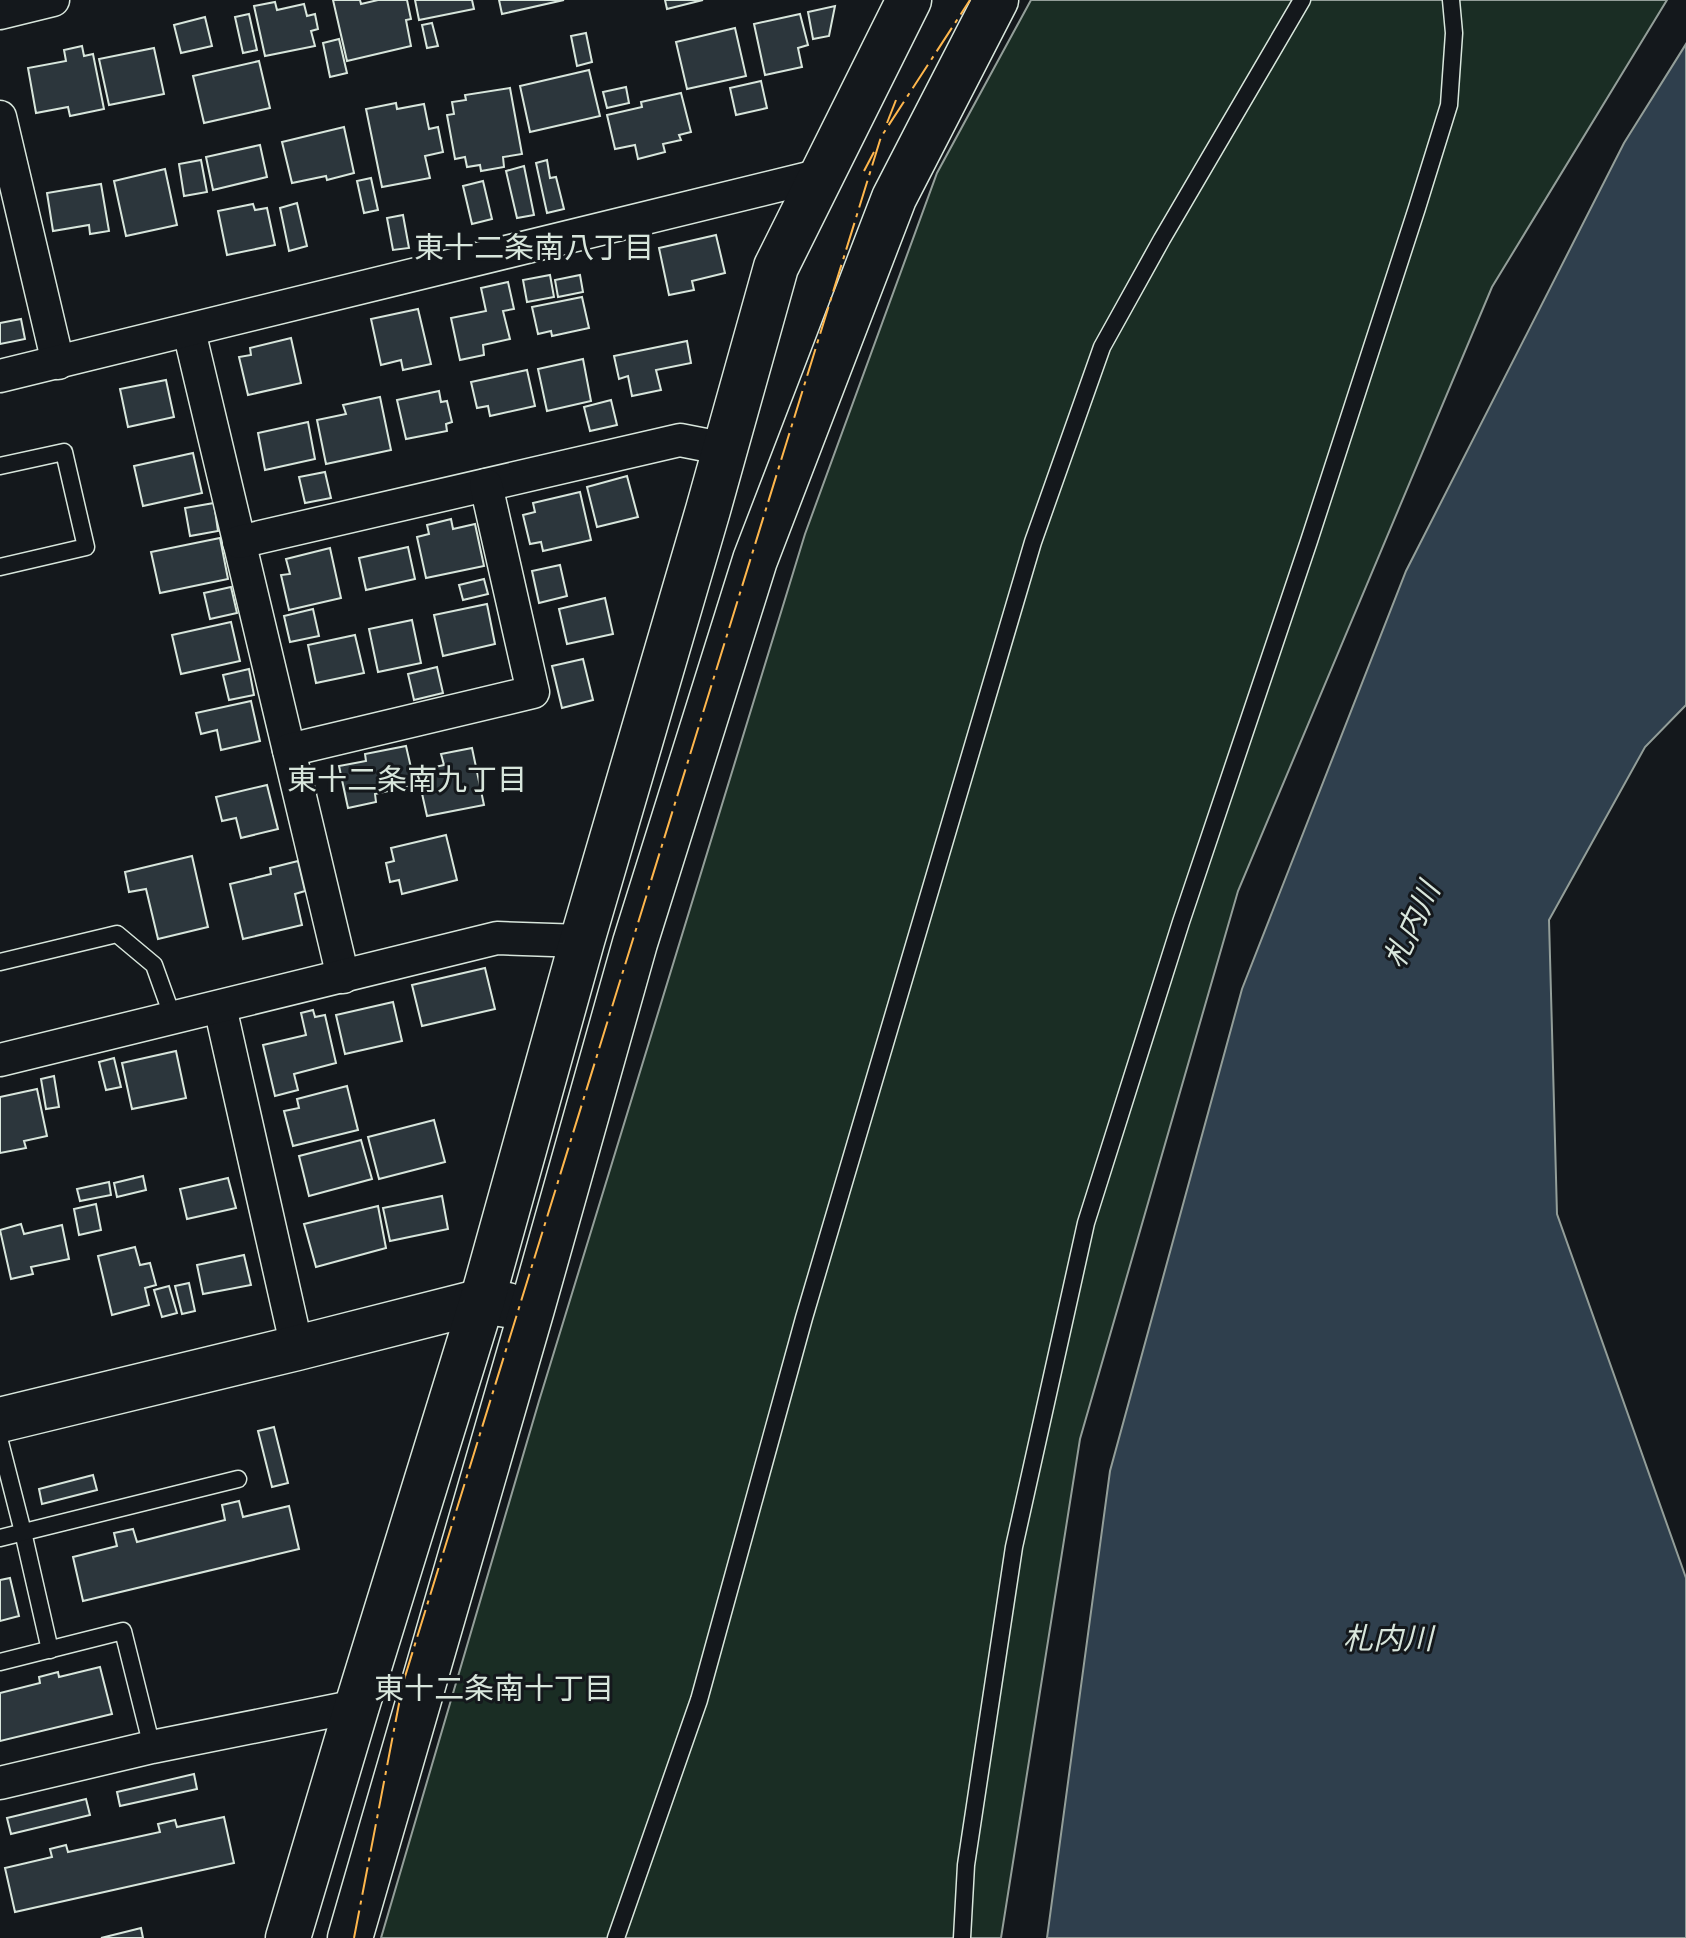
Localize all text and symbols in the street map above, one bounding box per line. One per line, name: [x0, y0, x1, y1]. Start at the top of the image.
district label: 東十二条南八丁目: [414, 232, 654, 264]
district label: 東十二条南九丁目: [287, 764, 527, 796]
water label: 札内川: [1378, 875, 1447, 973]
water label: 札内川: [1343, 1623, 1436, 1655]
district label: 東十二条南十丁目: [374, 1673, 614, 1705]

